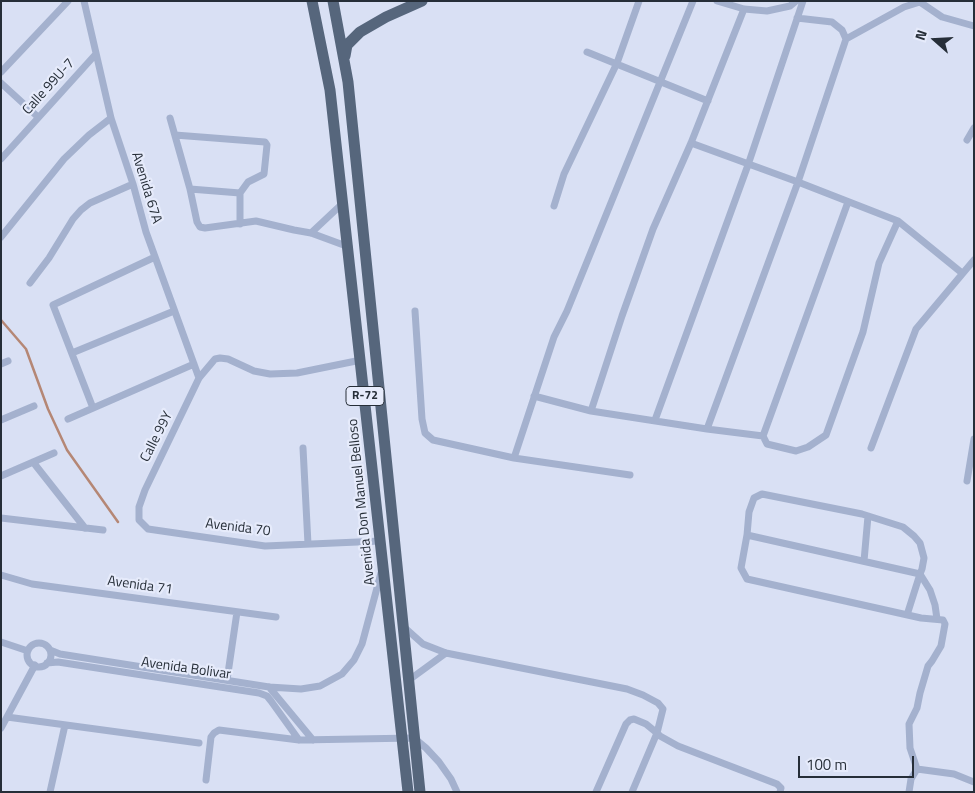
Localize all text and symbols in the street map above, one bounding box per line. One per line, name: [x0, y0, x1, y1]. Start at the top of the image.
north arrow: [910, 15, 960, 65]
text: N: [909, 27, 932, 43]
street label: Calle 99U-7: [19, 55, 79, 119]
street label: Avenida 67A: [127, 150, 165, 226]
road number: R-72: [346, 386, 384, 406]
street label: Calle 99Y: [137, 409, 177, 465]
street label: Avenida Don Manuel Belloso: [345, 418, 379, 586]
street label: Avenida 70: [204, 516, 272, 540]
street label: Avenida 71: [106, 573, 174, 599]
street label: Avenida Bolivar: [140, 654, 232, 684]
scale bar: [800, 746, 916, 778]
text: 100 m: [806, 753, 847, 776]

